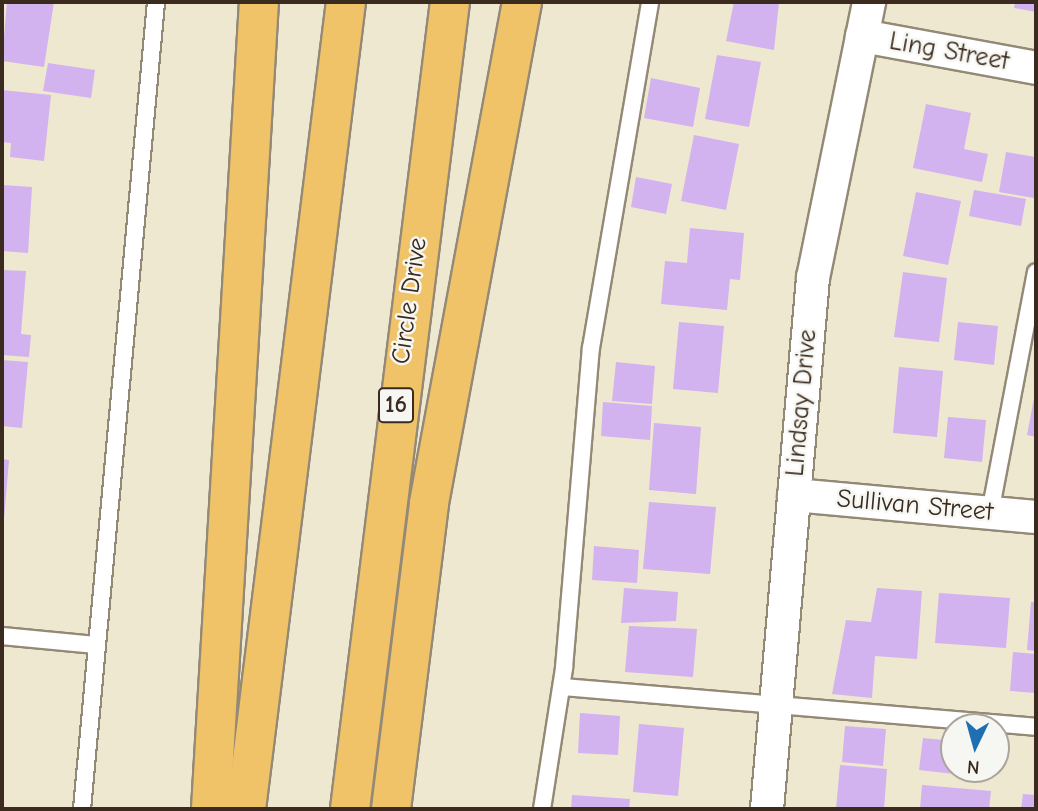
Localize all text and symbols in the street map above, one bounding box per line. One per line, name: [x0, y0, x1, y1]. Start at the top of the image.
street label: Ling Street: [887, 26, 1011, 78]
street label: Circle Drive: [386, 236, 434, 366]
street label: Lindsay Drive: [780, 328, 824, 478]
road number: 16: [377, 384, 415, 426]
street label: Sullivan Street: [836, 484, 994, 528]
north arrow: [940, 713, 1010, 783]
text: N: [966, 755, 980, 778]

